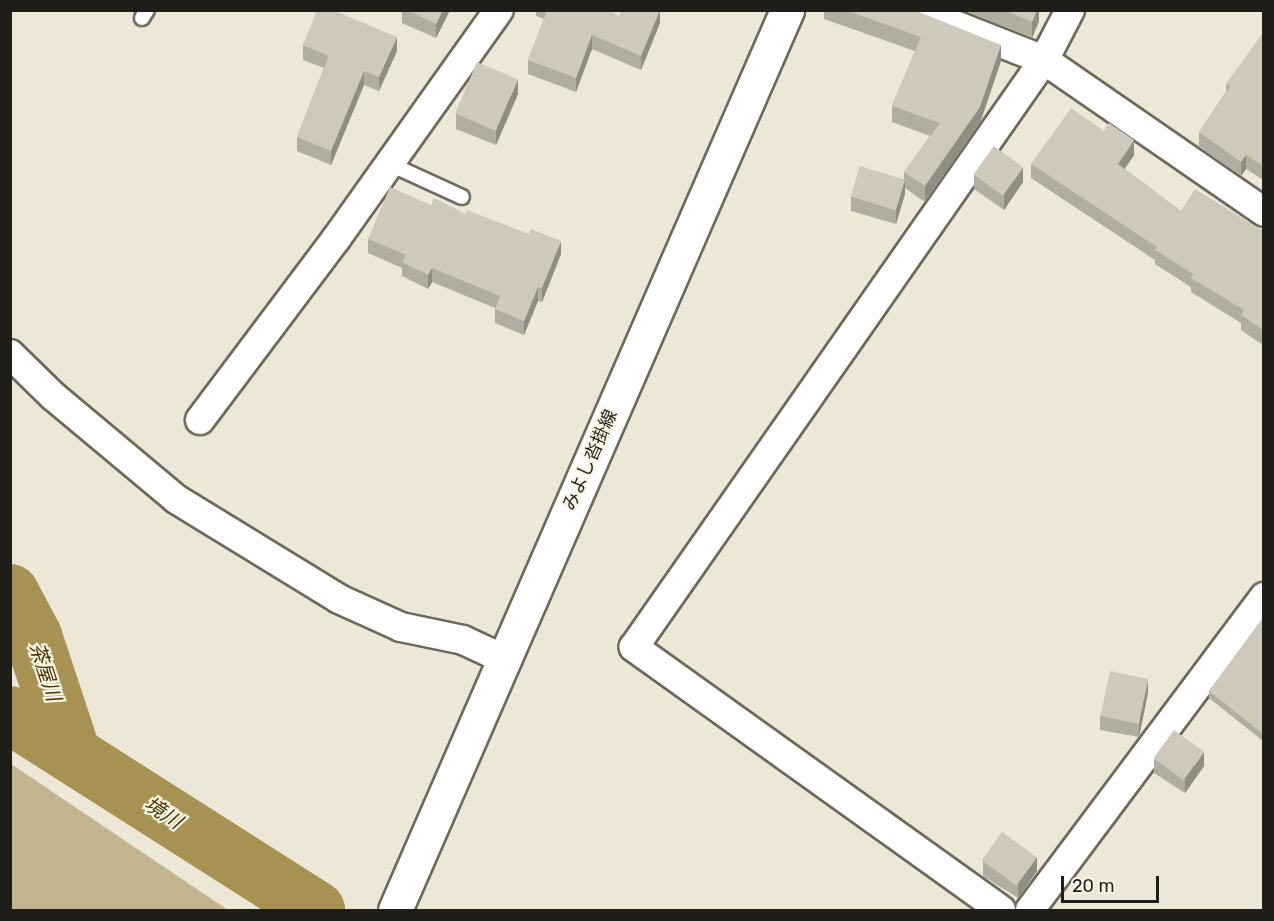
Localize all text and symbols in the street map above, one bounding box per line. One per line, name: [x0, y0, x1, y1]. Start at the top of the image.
street label: みよし沓掛線: [558, 406, 622, 514]
water label: 茶屋川: [24, 640, 66, 704]
water label: 境川: [140, 792, 186, 834]
scale bar: [1064, 864, 1162, 902]
text: 20 m: [1072, 875, 1114, 897]

